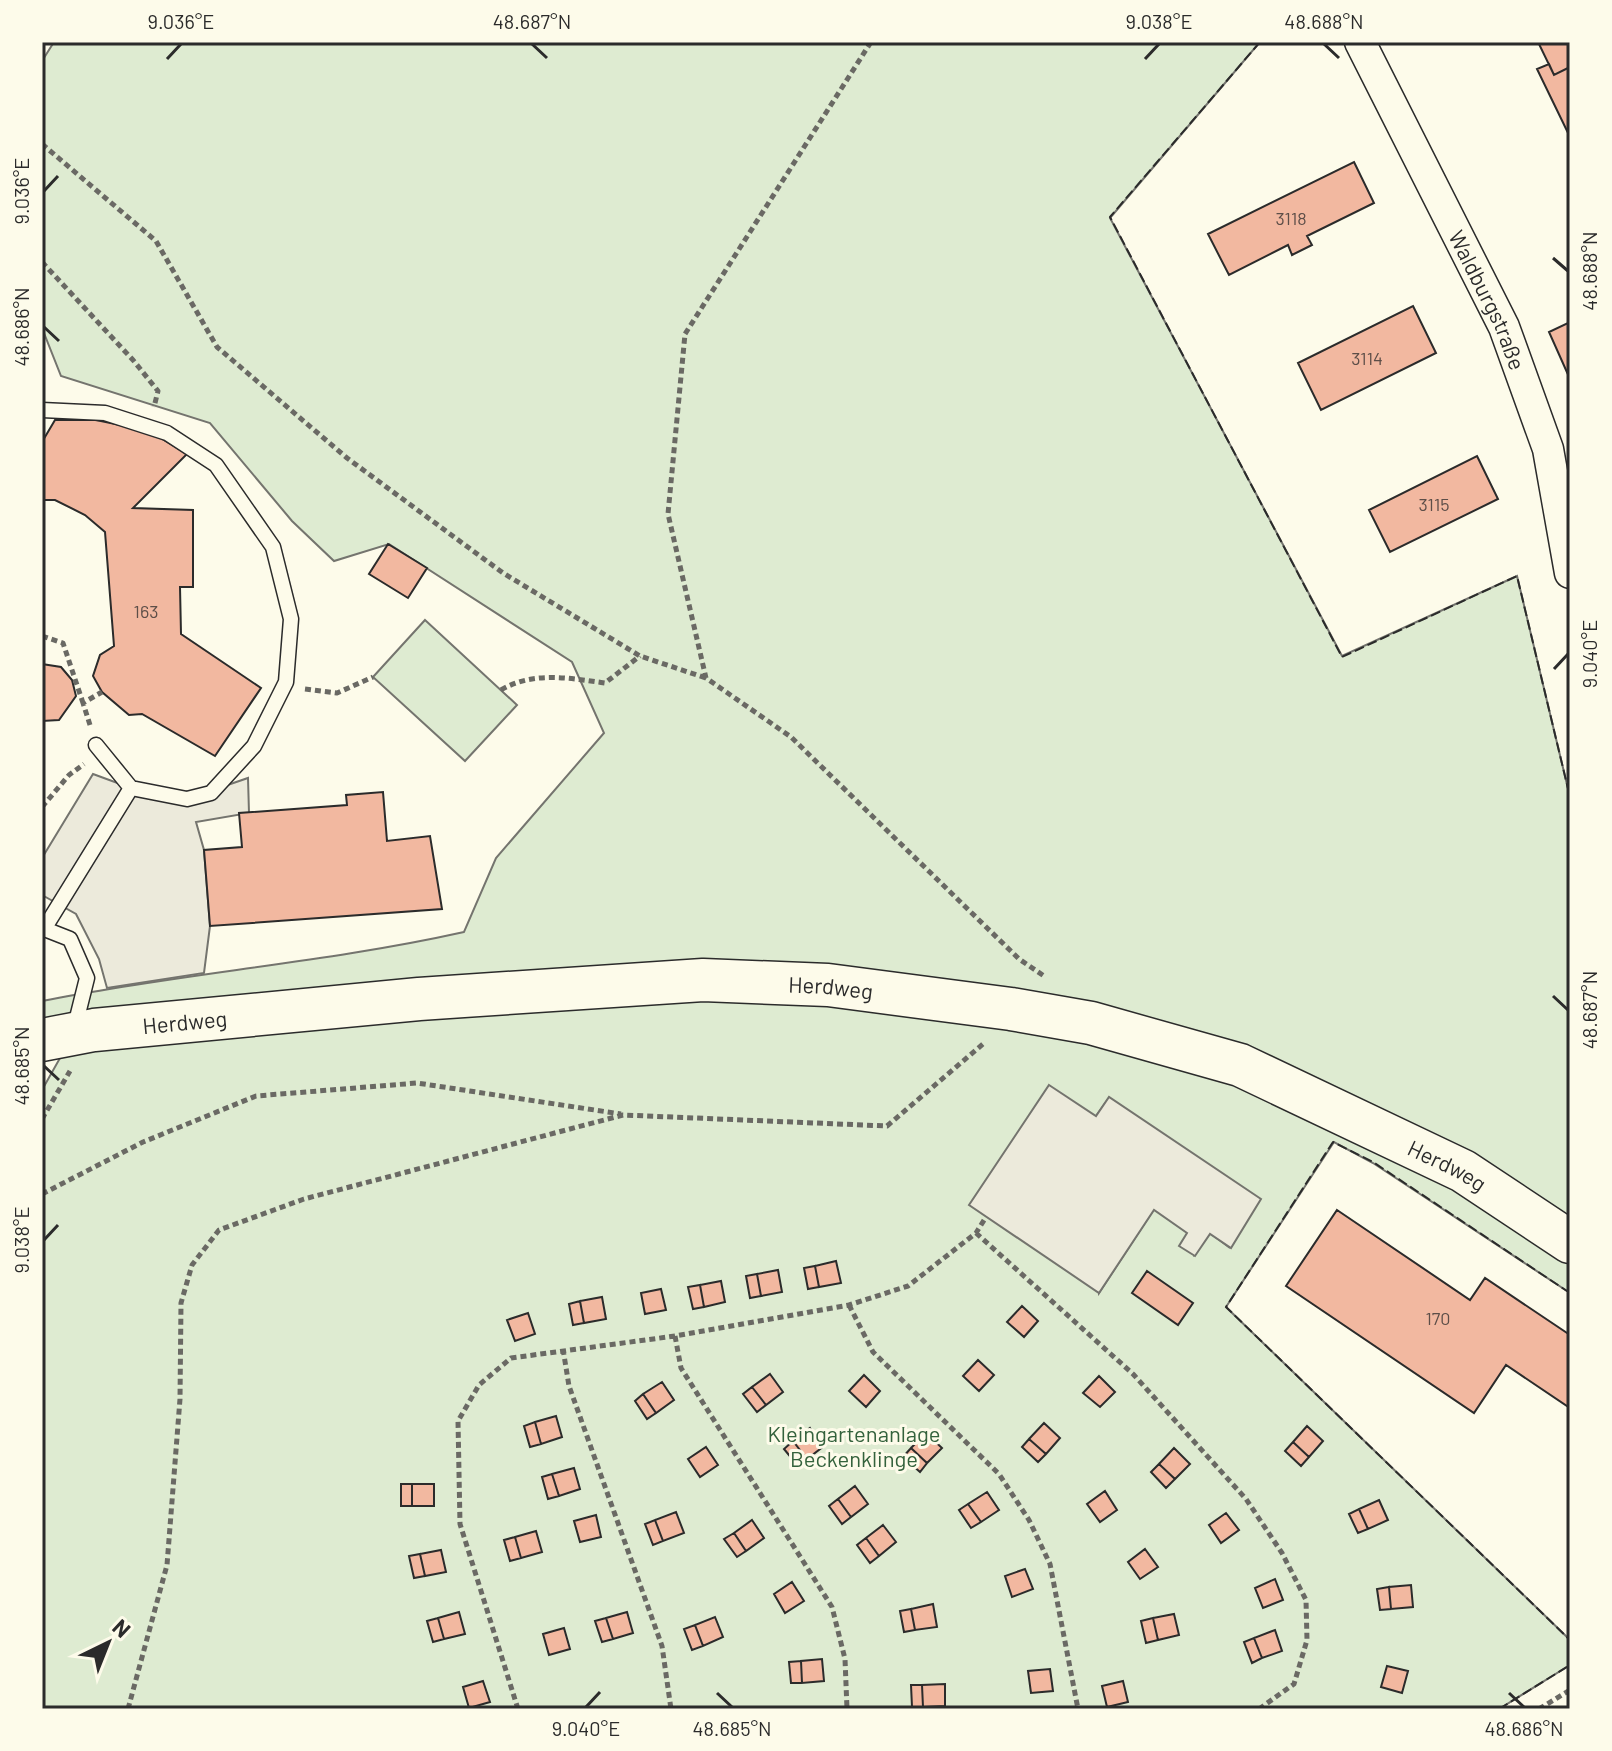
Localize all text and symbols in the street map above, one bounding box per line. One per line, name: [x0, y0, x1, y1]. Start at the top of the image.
text: 9.036°E: [148, 9, 214, 33]
text: 48.687°N: [493, 9, 571, 33]
text: 9.038°E: [1125, 9, 1193, 33]
text: 48.688°N: [1284, 9, 1364, 33]
text: 9.036°E: [9, 158, 33, 224]
house number: 3118: [1275, 207, 1307, 229]
street label: Waldburgstraße: [1444, 226, 1531, 373]
text: 48.688°N: [1577, 231, 1601, 311]
text: 48.686°N: [9, 287, 33, 367]
house number: 3114: [1351, 347, 1383, 369]
house number: 3115: [1418, 493, 1450, 515]
house number: 163: [134, 600, 158, 622]
text: 9.040°E: [1577, 620, 1601, 688]
street label: Herdweg: [788, 970, 875, 1004]
text: 48.687°N: [1577, 971, 1601, 1049]
street label: Herdweg: [141, 1004, 228, 1038]
text: 48.685°N: [9, 1026, 33, 1106]
street label: Herdweg: [1404, 1134, 1492, 1196]
text: 9.038°E: [9, 1206, 33, 1274]
house number: 170: [1426, 1307, 1450, 1329]
park label: Kleingartenanlage Beckenklinge: [767, 1420, 941, 1471]
north arrow: [68, 1603, 148, 1683]
text: N: [108, 1613, 137, 1642]
text: 9.040°E: [552, 1716, 620, 1740]
text: 48.685°N: [692, 1716, 772, 1740]
text: 48.686°N: [1484, 1716, 1564, 1740]

